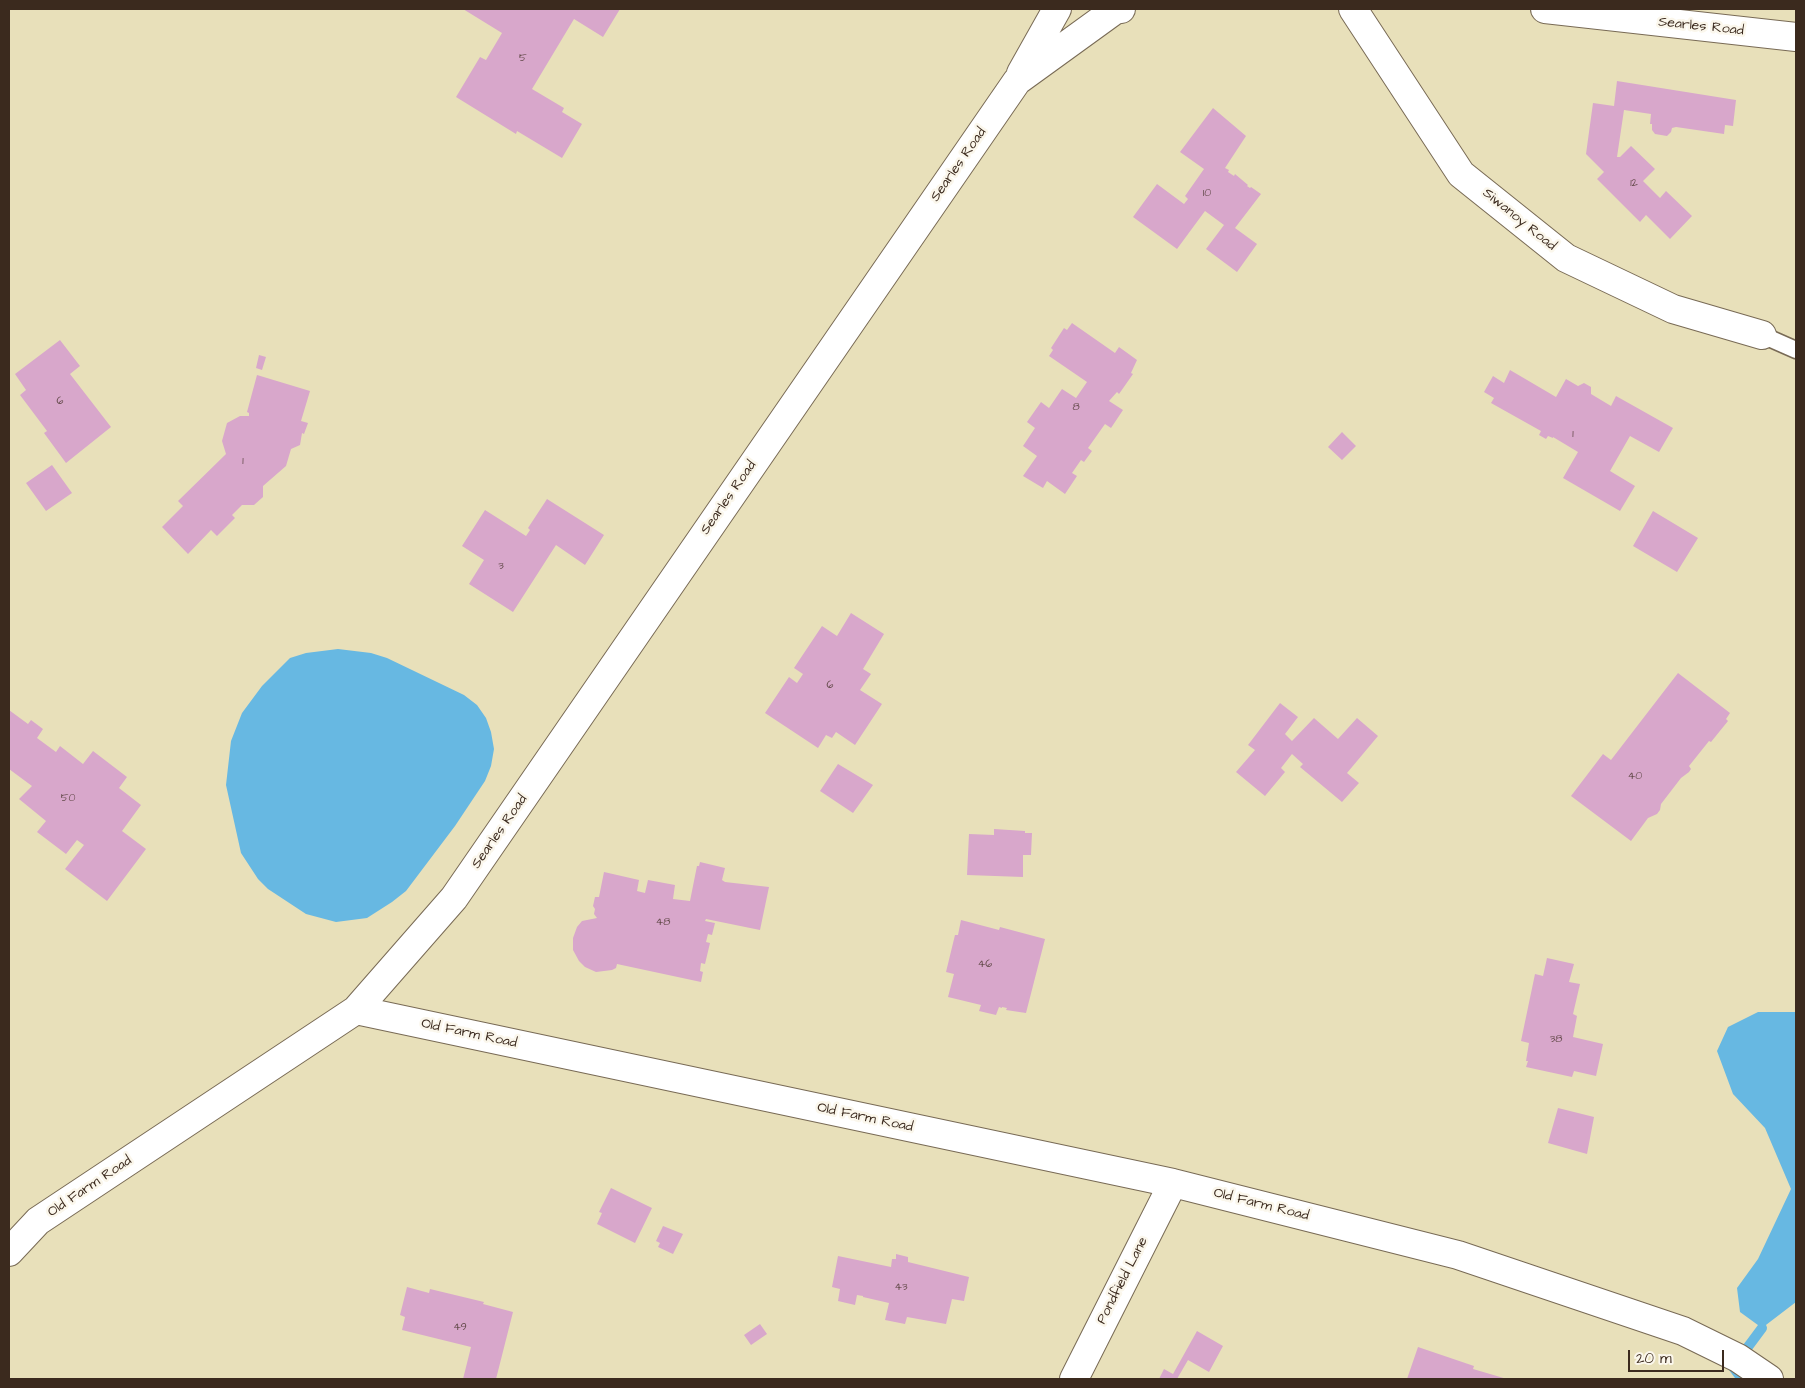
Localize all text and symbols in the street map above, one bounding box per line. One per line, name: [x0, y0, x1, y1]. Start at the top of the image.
street label: Searles Road: [1657, 14, 1745, 40]
house number: 5: [519, 52, 527, 66]
street label: Searles Road: [927, 125, 991, 205]
house number: 12: [1630, 177, 1638, 191]
street label: Siwanoy Road: [1479, 185, 1559, 255]
house number: 10: [1203, 187, 1211, 201]
house number: 6: [57, 395, 63, 409]
house number: 8: [1072, 401, 1080, 415]
house number: 1: [1572, 428, 1574, 442]
house number: 1: [242, 455, 244, 469]
street label: Searles Road: [697, 458, 761, 538]
house number: 3: [498, 560, 504, 574]
house number: 6: [827, 679, 833, 693]
house number: 40: [1628, 770, 1642, 784]
house number: 50: [61, 792, 75, 806]
street label: Searles Road: [468, 792, 532, 872]
house number: 48: [656, 916, 670, 930]
house number: 46: [978, 958, 992, 972]
street label: Old Farm Road: [420, 1016, 518, 1052]
house number: 38: [1550, 1033, 1562, 1047]
street label: Old Farm Road: [816, 1100, 914, 1136]
street label: Old Farm Road: [45, 1153, 135, 1221]
street label: Old Farm Road: [1212, 1185, 1310, 1225]
street label: Pondfield Lane: [1094, 1235, 1152, 1327]
house number: 43: [894, 1281, 908, 1295]
house number: 49: [453, 1321, 467, 1335]
scale bar: [1630, 1340, 1726, 1372]
text: 20 m: [1636, 1348, 1672, 1369]

